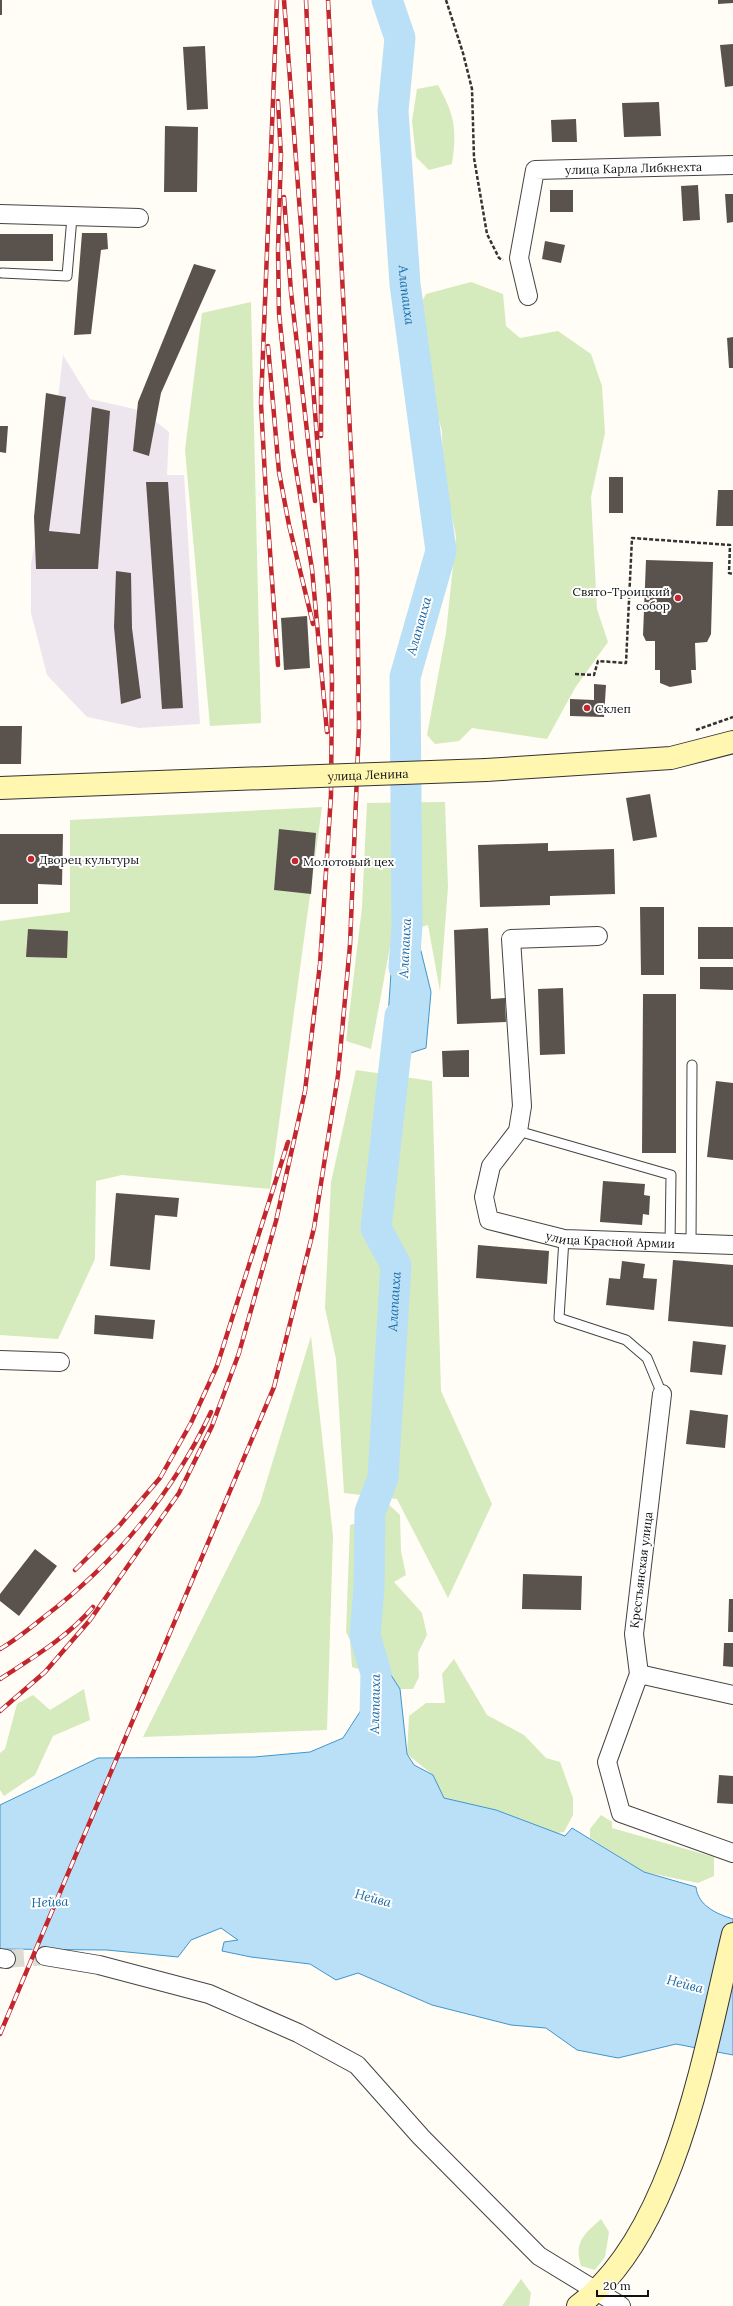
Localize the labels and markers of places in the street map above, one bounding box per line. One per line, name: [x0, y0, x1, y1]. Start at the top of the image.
place label: Свято-Троицкий собор: [573, 584, 670, 613]
marker: Свято-Троицкий собор: [673, 593, 683, 603]
place label: Склеп: [595, 701, 631, 716]
marker: Склеп: [582, 703, 592, 713]
place label: Дворец культуры: [39, 852, 139, 867]
marker: Дворец культуры: [26, 854, 36, 864]
place label: Молотовый цех: [303, 854, 395, 869]
marker: Молотовый цех: [290, 856, 300, 866]

